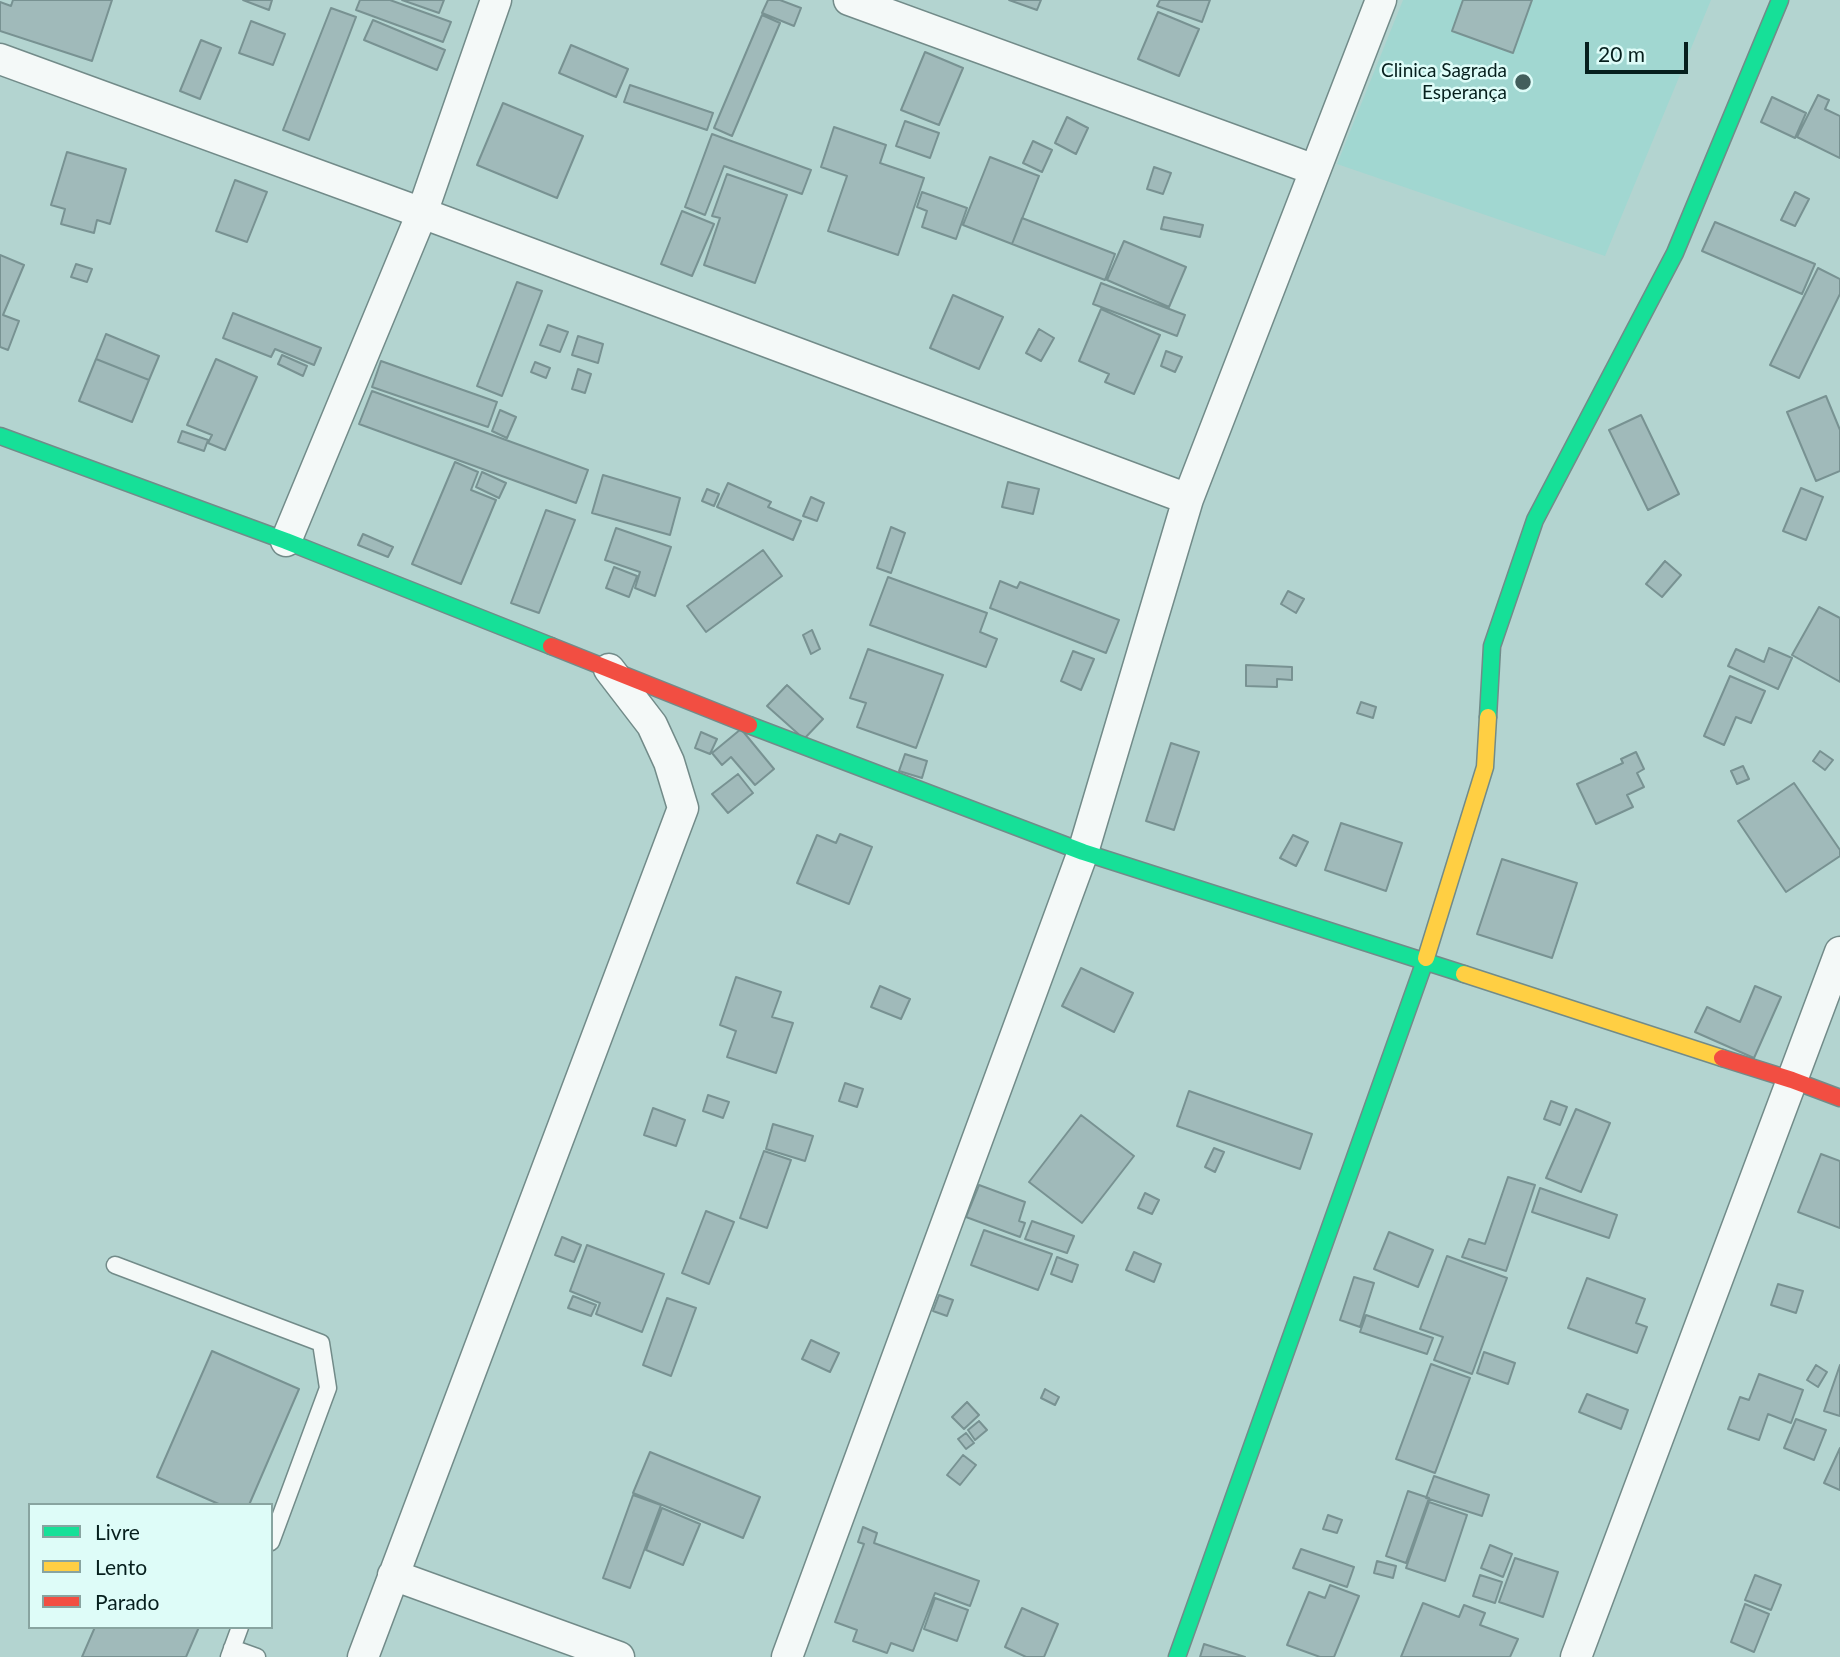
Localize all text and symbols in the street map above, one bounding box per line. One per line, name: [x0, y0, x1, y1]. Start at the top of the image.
scale bar: [1588, 28, 1691, 72]
text: 20 m: [1598, 41, 1645, 66]
place label: Clinica Sagrada Esperança: [1381, 60, 1507, 104]
marker: Clinica Sagrada Esperança: [1513, 72, 1533, 92]
legend: [28, 1503, 273, 1629]
text: Livre: [95, 1519, 140, 1544]
text: Lento: [95, 1554, 147, 1579]
text: Parado: [95, 1589, 159, 1614]

